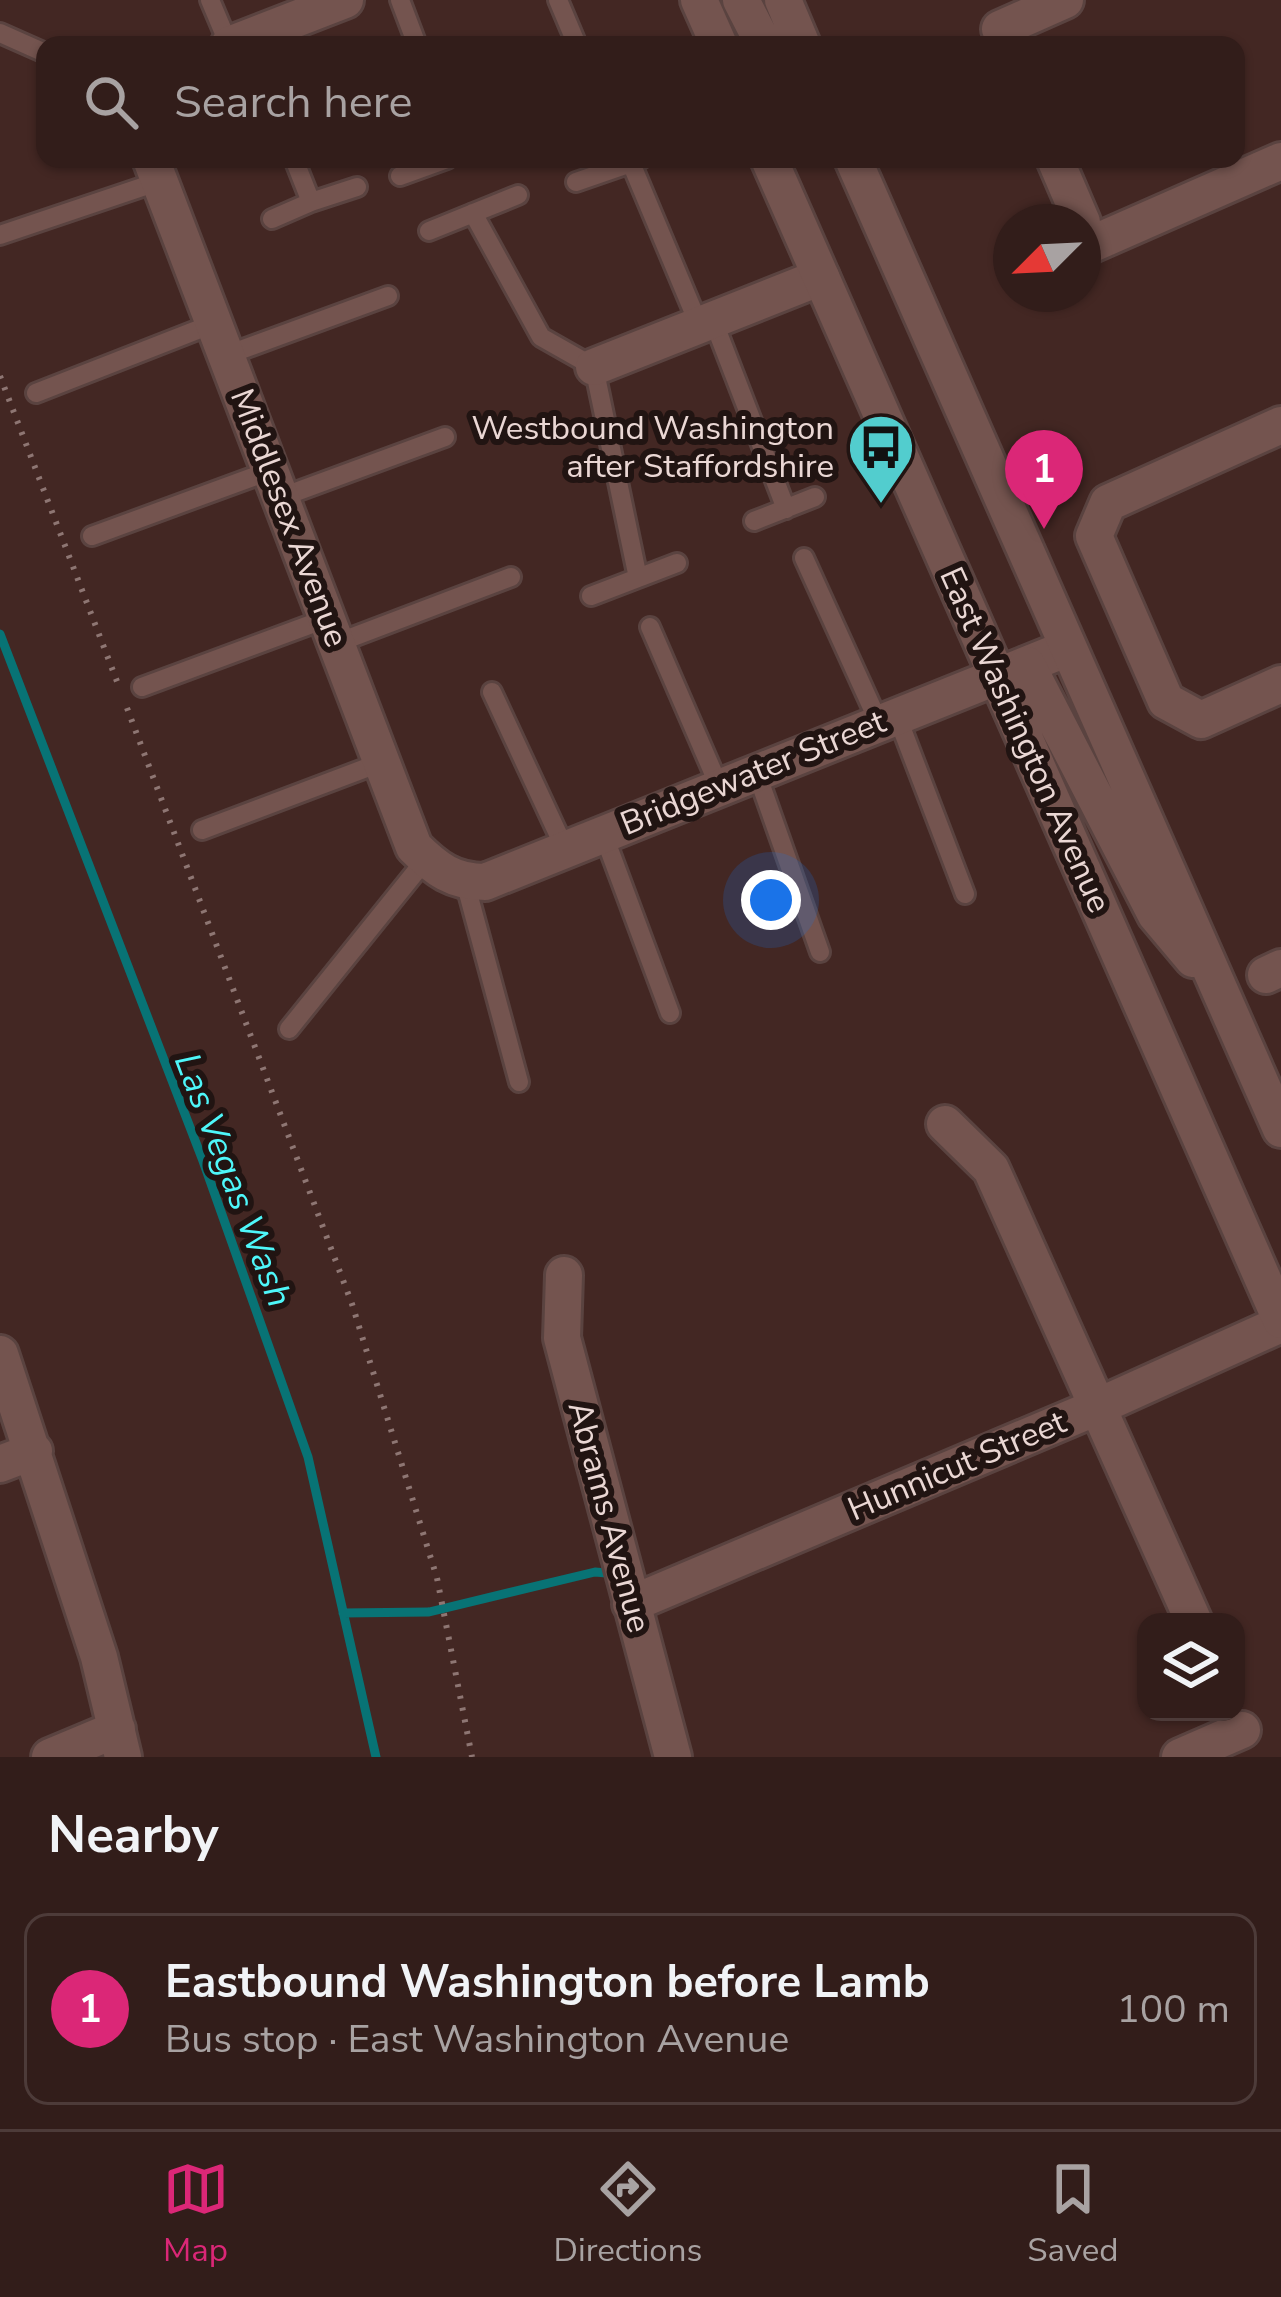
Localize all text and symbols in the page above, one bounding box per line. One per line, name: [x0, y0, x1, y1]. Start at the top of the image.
search box: [36, 36, 1245, 168]
icon: search: [78, 69, 144, 135]
text: Search here: [174, 72, 413, 133]
north arrow: [993, 204, 1101, 312]
street label: Middlesex Avenue: [219, 383, 359, 653]
place label: Westbound Washington after Staffordshire: [471, 406, 834, 489]
bus stop icon: Westbound Washington after Staffordshire: [846, 412, 916, 506]
pin: 1: [1005, 430, 1083, 529]
street label: East Washington Avenue: [928, 560, 1122, 920]
street label: Bridgewater Street: [614, 699, 893, 847]
your location: [741, 870, 801, 930]
water label: Las Vegas Wash: [162, 1046, 304, 1314]
street label: Abrams Avenue: [557, 1397, 661, 1637]
street label: Hunnicut Street: [841, 1400, 1073, 1532]
map controls: [1137, 1613, 1245, 1721]
button: layers: [1137, 1613, 1245, 1721]
text: Nearby: [48, 1800, 219, 1870]
text: Eastbound Washington before Lamb: [165, 1952, 930, 2013]
text: 1: [78, 1983, 102, 2036]
text: 100 m: [1116, 1983, 1230, 2036]
text: Bus stop · East Washington Avenue: [165, 2013, 789, 2066]
tab: Map: [163, 2156, 229, 2273]
tab: Directions: [554, 2156, 702, 2273]
tab: Saved: [1027, 2156, 1118, 2273]

